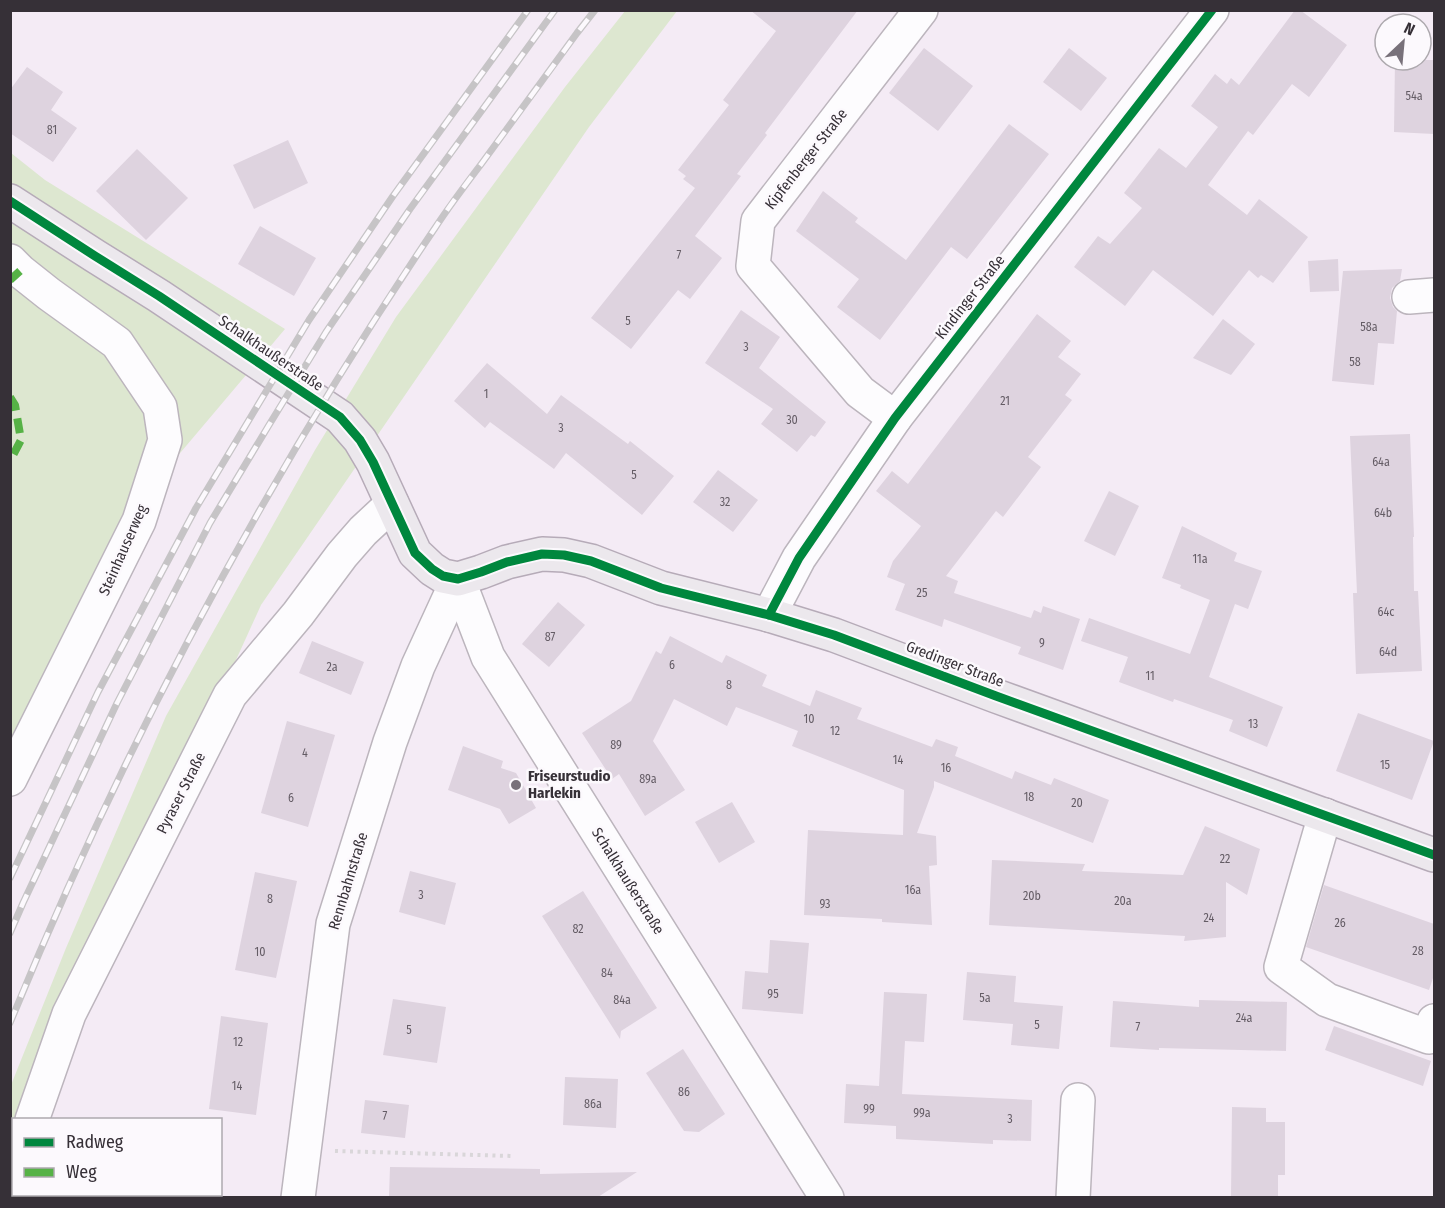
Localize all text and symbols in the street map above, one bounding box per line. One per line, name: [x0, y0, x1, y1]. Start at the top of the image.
north arrow: [1373, 12, 1433, 72]
text: N: [1401, 18, 1418, 40]
house number: 54a: [1405, 89, 1423, 103]
street label: Kipfenberger Straße: [761, 105, 851, 213]
house number: 81: [47, 123, 57, 137]
house number: 7: [677, 248, 682, 262]
street label: Kindinger Straße: [931, 251, 1009, 343]
street label: Schalkhaußerstraße: [215, 311, 327, 395]
house number: 5: [625, 314, 631, 328]
house number: 58a: [1360, 320, 1378, 334]
house number: 3: [743, 340, 749, 354]
house number: 58: [1349, 355, 1361, 369]
house number: 1: [484, 387, 488, 401]
house number: 21: [1000, 394, 1010, 408]
house number: 30: [786, 413, 798, 427]
house number: 3: [558, 421, 564, 435]
house number: 64a: [1372, 455, 1390, 469]
house number: 5: [631, 468, 637, 482]
house number: 32: [720, 495, 730, 509]
street label: Steinhauserweg: [95, 502, 151, 598]
house number: 64b: [1374, 506, 1392, 520]
house number: 11a: [1192, 552, 1208, 566]
house number: 25: [917, 586, 928, 600]
house number: 64c: [1378, 605, 1394, 619]
house number: 87: [545, 630, 555, 644]
house number: 9: [1039, 636, 1045, 650]
street label: Gredinger Straße: [903, 637, 1007, 691]
house number: 64d: [1379, 645, 1397, 659]
house number: 6: [669, 658, 675, 672]
house number: 2a: [326, 660, 338, 674]
house number: 11: [1145, 669, 1155, 683]
house number: 8: [726, 678, 732, 692]
house number: 10: [804, 712, 814, 726]
house number: 13: [1248, 717, 1258, 731]
house number: 12: [830, 724, 840, 738]
house number: 89: [610, 738, 622, 752]
house number: 4: [302, 746, 308, 760]
street label: Pyraser Straße: [153, 749, 209, 837]
house number: 14: [893, 753, 903, 767]
house number: 15: [1380, 758, 1391, 772]
house number: 16: [941, 761, 951, 775]
place label: Friseurstudio Harlekin: [528, 767, 610, 802]
house number: 89a: [639, 772, 657, 786]
marker: Friseurstudio Harlekin: [509, 778, 523, 792]
house number: 18: [1024, 790, 1034, 804]
house number: 6: [288, 791, 294, 805]
house number: 20: [1071, 796, 1083, 810]
street label: Schalkhaußerstraße: [588, 824, 668, 938]
street label: Rennbahnstraße: [325, 830, 371, 932]
house number: 22: [1220, 852, 1230, 866]
house number: 16a: [905, 883, 921, 897]
house number: 3: [418, 888, 424, 902]
house number: 20b: [1023, 889, 1041, 903]
house number: 8: [267, 892, 273, 906]
house number: 20a: [1114, 894, 1132, 908]
house number: 93: [819, 897, 831, 911]
house number: 24: [1204, 911, 1215, 925]
house number: 26: [1334, 916, 1346, 930]
house number: 82: [572, 922, 584, 936]
house number: 28: [1412, 944, 1424, 958]
house number: 10: [255, 945, 265, 959]
house number: 84: [601, 966, 613, 980]
house number: 95: [767, 987, 779, 1001]
house number: 5a: [979, 991, 991, 1005]
house number: 84a: [613, 993, 631, 1007]
house number: 24a: [1236, 1011, 1252, 1025]
house number: 5: [1034, 1018, 1040, 1032]
house number: 7: [1136, 1020, 1141, 1034]
house number: 5: [406, 1023, 412, 1037]
house number: 12: [233, 1035, 243, 1049]
house number: 14: [232, 1079, 242, 1093]
house number: 86: [678, 1085, 690, 1099]
house number: 86a: [584, 1097, 602, 1111]
house number: 99: [863, 1102, 875, 1116]
house number: 99a: [913, 1106, 931, 1120]
house number: 7: [383, 1109, 388, 1123]
house number: 3: [1007, 1112, 1013, 1126]
legend: [12, 1118, 222, 1196]
text: Radweg: [66, 1131, 124, 1153]
text: Weg: [66, 1161, 97, 1183]

